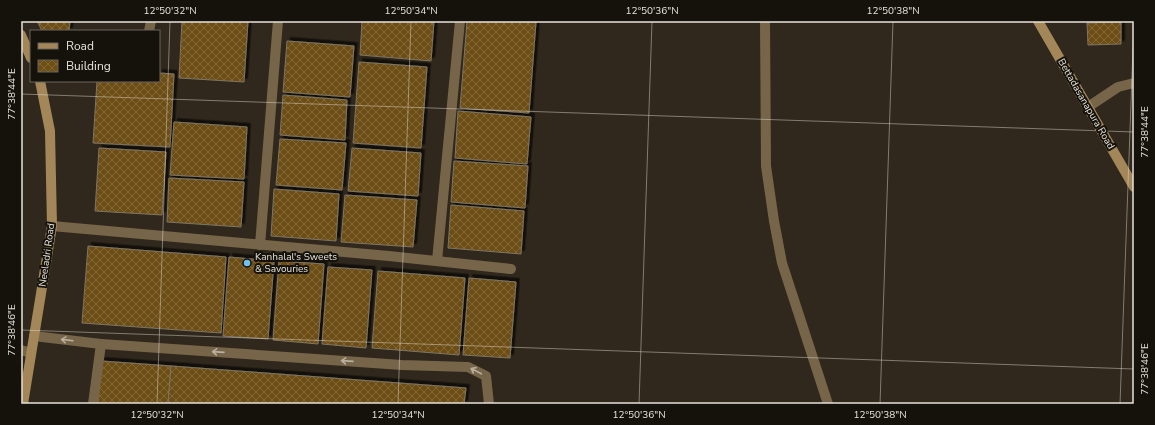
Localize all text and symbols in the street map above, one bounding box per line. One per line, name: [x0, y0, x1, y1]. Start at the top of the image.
text: 12°50'32"N: [143, 4, 197, 18]
text: 12°50'34"N: [384, 4, 438, 18]
text: 12°50'36"N: [625, 4, 679, 18]
text: 12°50'38"N: [866, 4, 920, 18]
legend: [30, 30, 160, 82]
text: Road: [66, 38, 94, 54]
street label: Bettadasanapura Road: [1054, 56, 1118, 152]
text: Building: [66, 58, 111, 74]
text: 77°38'44"E: [5, 68, 19, 120]
text: 77°38'44"E: [1138, 106, 1152, 158]
street label: Neeladri Road: [36, 222, 58, 288]
place label: Kanhalal's Sweets & Savouries: [255, 250, 337, 276]
marker: Kanhalal's Sweets & Savouries: [242, 258, 252, 268]
text: 77°38'46"E: [5, 304, 19, 356]
one-way arrow: [61, 336, 74, 343]
text: 77°38'46"E: [1138, 343, 1152, 395]
one-way arrow: [211, 349, 224, 356]
one-way arrow: [341, 358, 354, 365]
one-way arrow: [470, 367, 482, 374]
text: 12°50'32"N: [130, 408, 184, 422]
text: 12°50'34"N: [371, 408, 425, 422]
text: 12°50'36"N: [612, 408, 666, 422]
text: 12°50'38"N: [853, 408, 907, 422]

